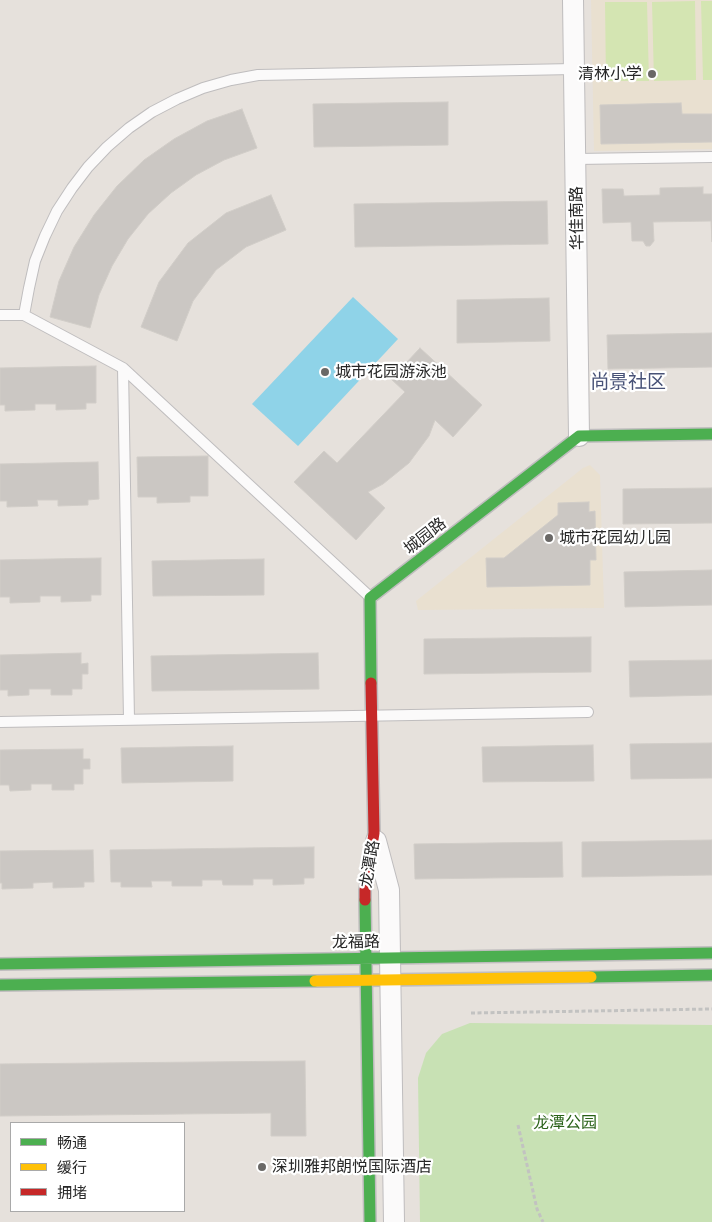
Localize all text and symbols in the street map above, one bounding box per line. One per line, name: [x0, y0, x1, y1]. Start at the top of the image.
place label: 清林小学: [578, 64, 642, 84]
marker: 清林小学: [646, 68, 658, 80]
street label: 华佳南路: [567, 186, 587, 250]
place label: 城市花园游泳池: [335, 362, 447, 382]
marker: 城市花园游泳池: [319, 366, 331, 378]
district label: 尚景社区: [590, 371, 666, 393]
street label: 城园路: [400, 514, 450, 558]
place label: 城市花园幼儿园: [559, 528, 671, 548]
marker: 城市花园幼儿园: [543, 532, 555, 544]
street label: 龙潭路: [356, 839, 384, 889]
street label: 龙福路: [332, 932, 380, 952]
park label: 龙潭公园: [533, 1113, 597, 1133]
legend: [10, 1122, 185, 1212]
text: 畅通: [57, 1134, 87, 1151]
place label: 深圳雅邦朗悦国际酒店: [272, 1157, 432, 1177]
text: 缓行: [57, 1159, 87, 1176]
marker: 深圳雅邦朗悦国际酒店: [256, 1161, 268, 1173]
text: 拥堵: [57, 1184, 87, 1201]

